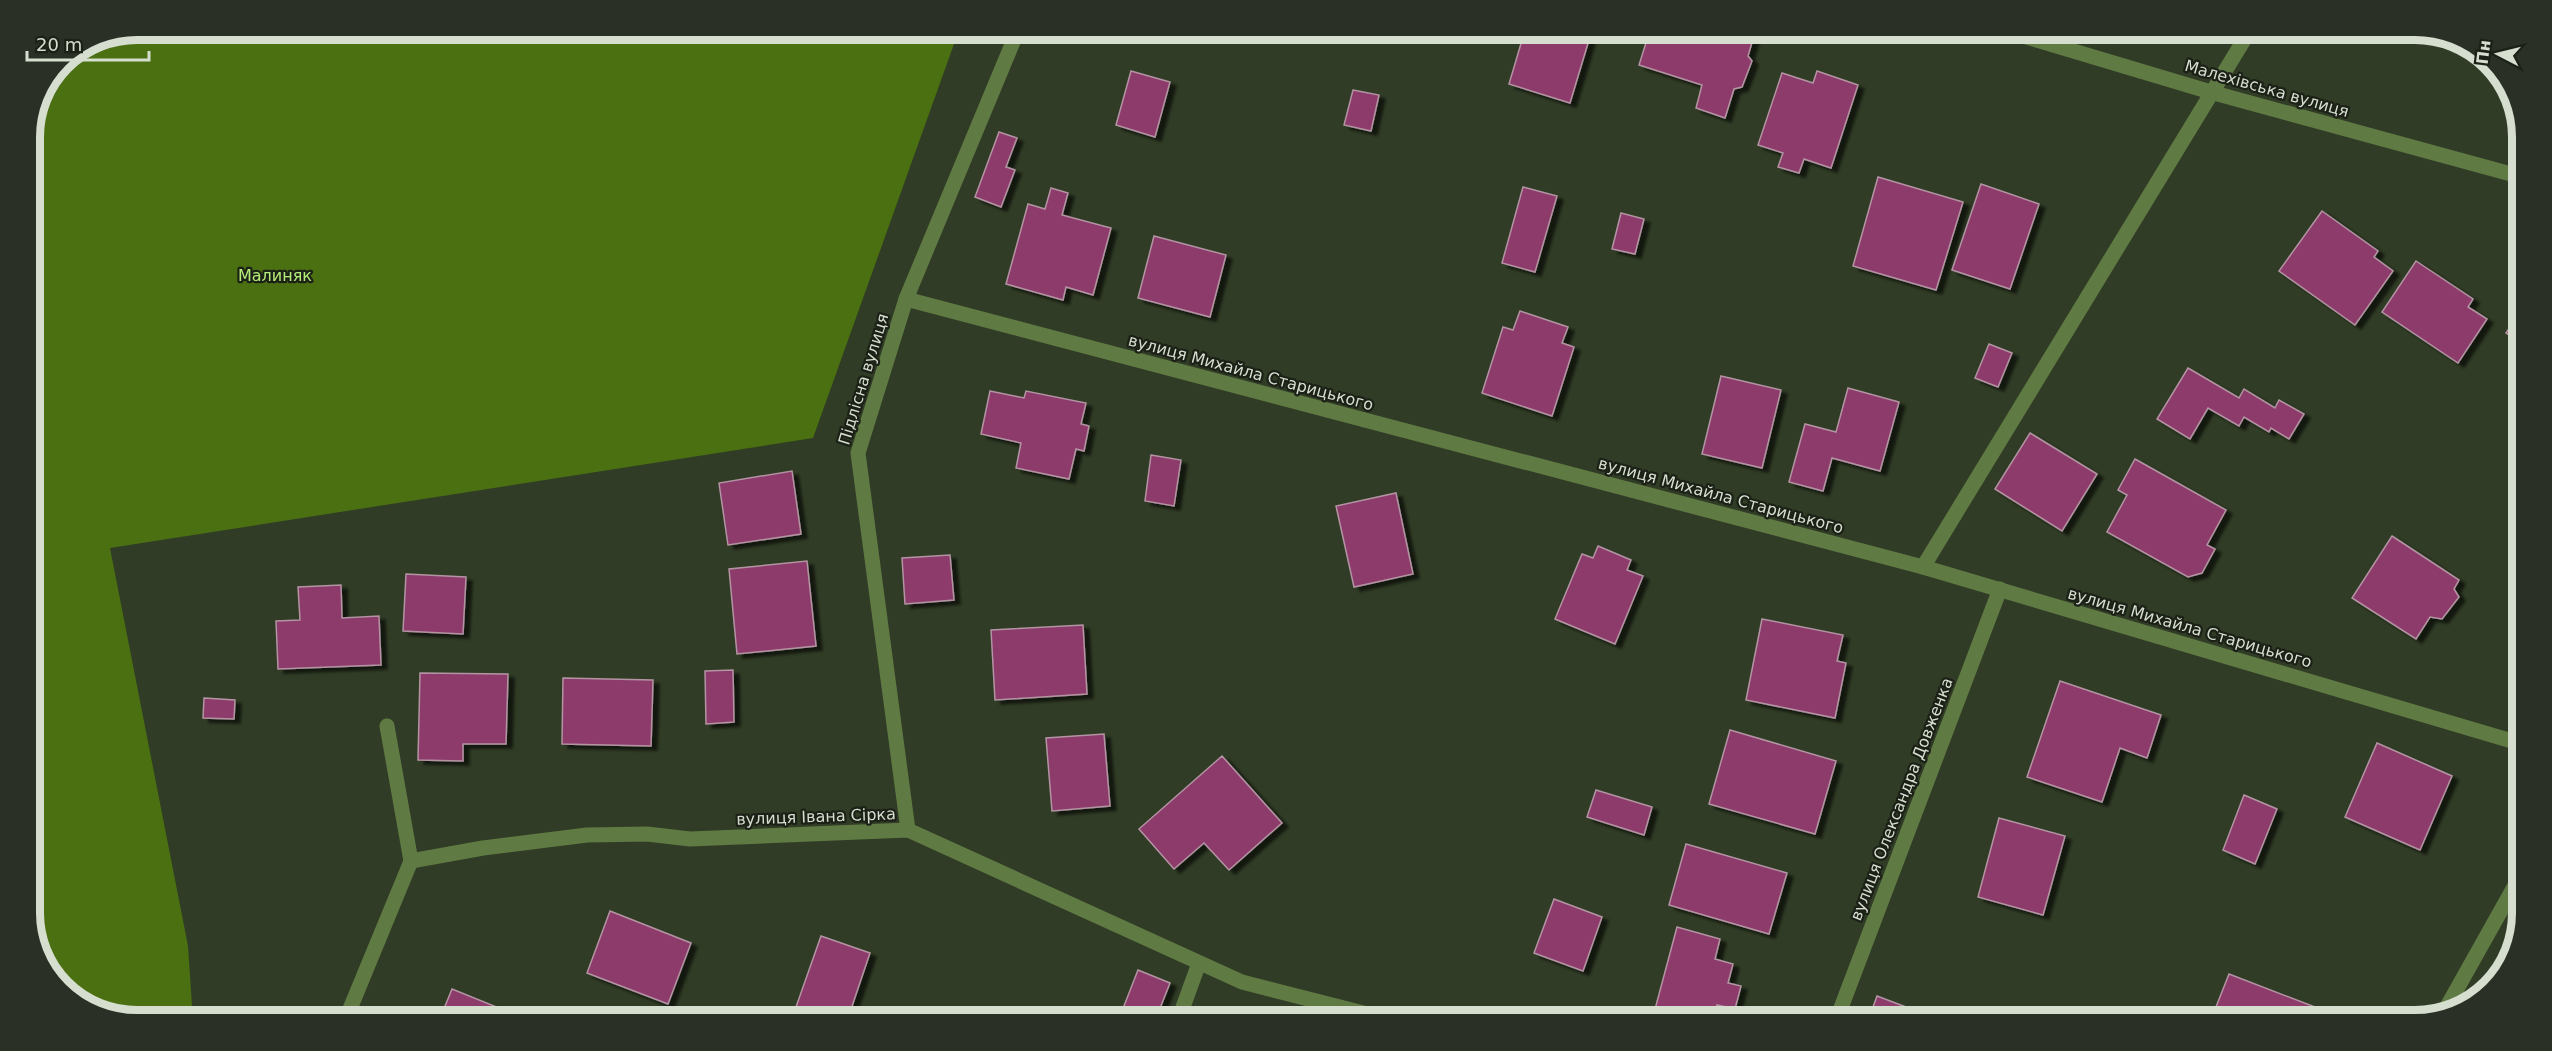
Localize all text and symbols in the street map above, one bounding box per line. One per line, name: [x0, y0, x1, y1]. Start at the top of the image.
scale bar: [27, 24, 148, 62]
north arrow: [2468, 24, 2528, 84]
text: 20 m: [36, 34, 82, 55]
text: Пн: [2473, 39, 2495, 66]
street label: Малехівська вулиця: [2183, 56, 2351, 121]
park label: Малиняк: [238, 266, 312, 285]
street label: Підлісна вулиця: [834, 311, 893, 447]
street label: вулиця Михайла Старицького: [1126, 331, 1375, 414]
street label: вулиця Михайла Старицького: [1596, 454, 1845, 537]
street label: вулиця Михайла Старицького: [2066, 583, 2314, 671]
street label: вулиця Олександра Довженка: [1846, 675, 1957, 923]
street label: вулиця Івана Сірка: [736, 804, 896, 829]

